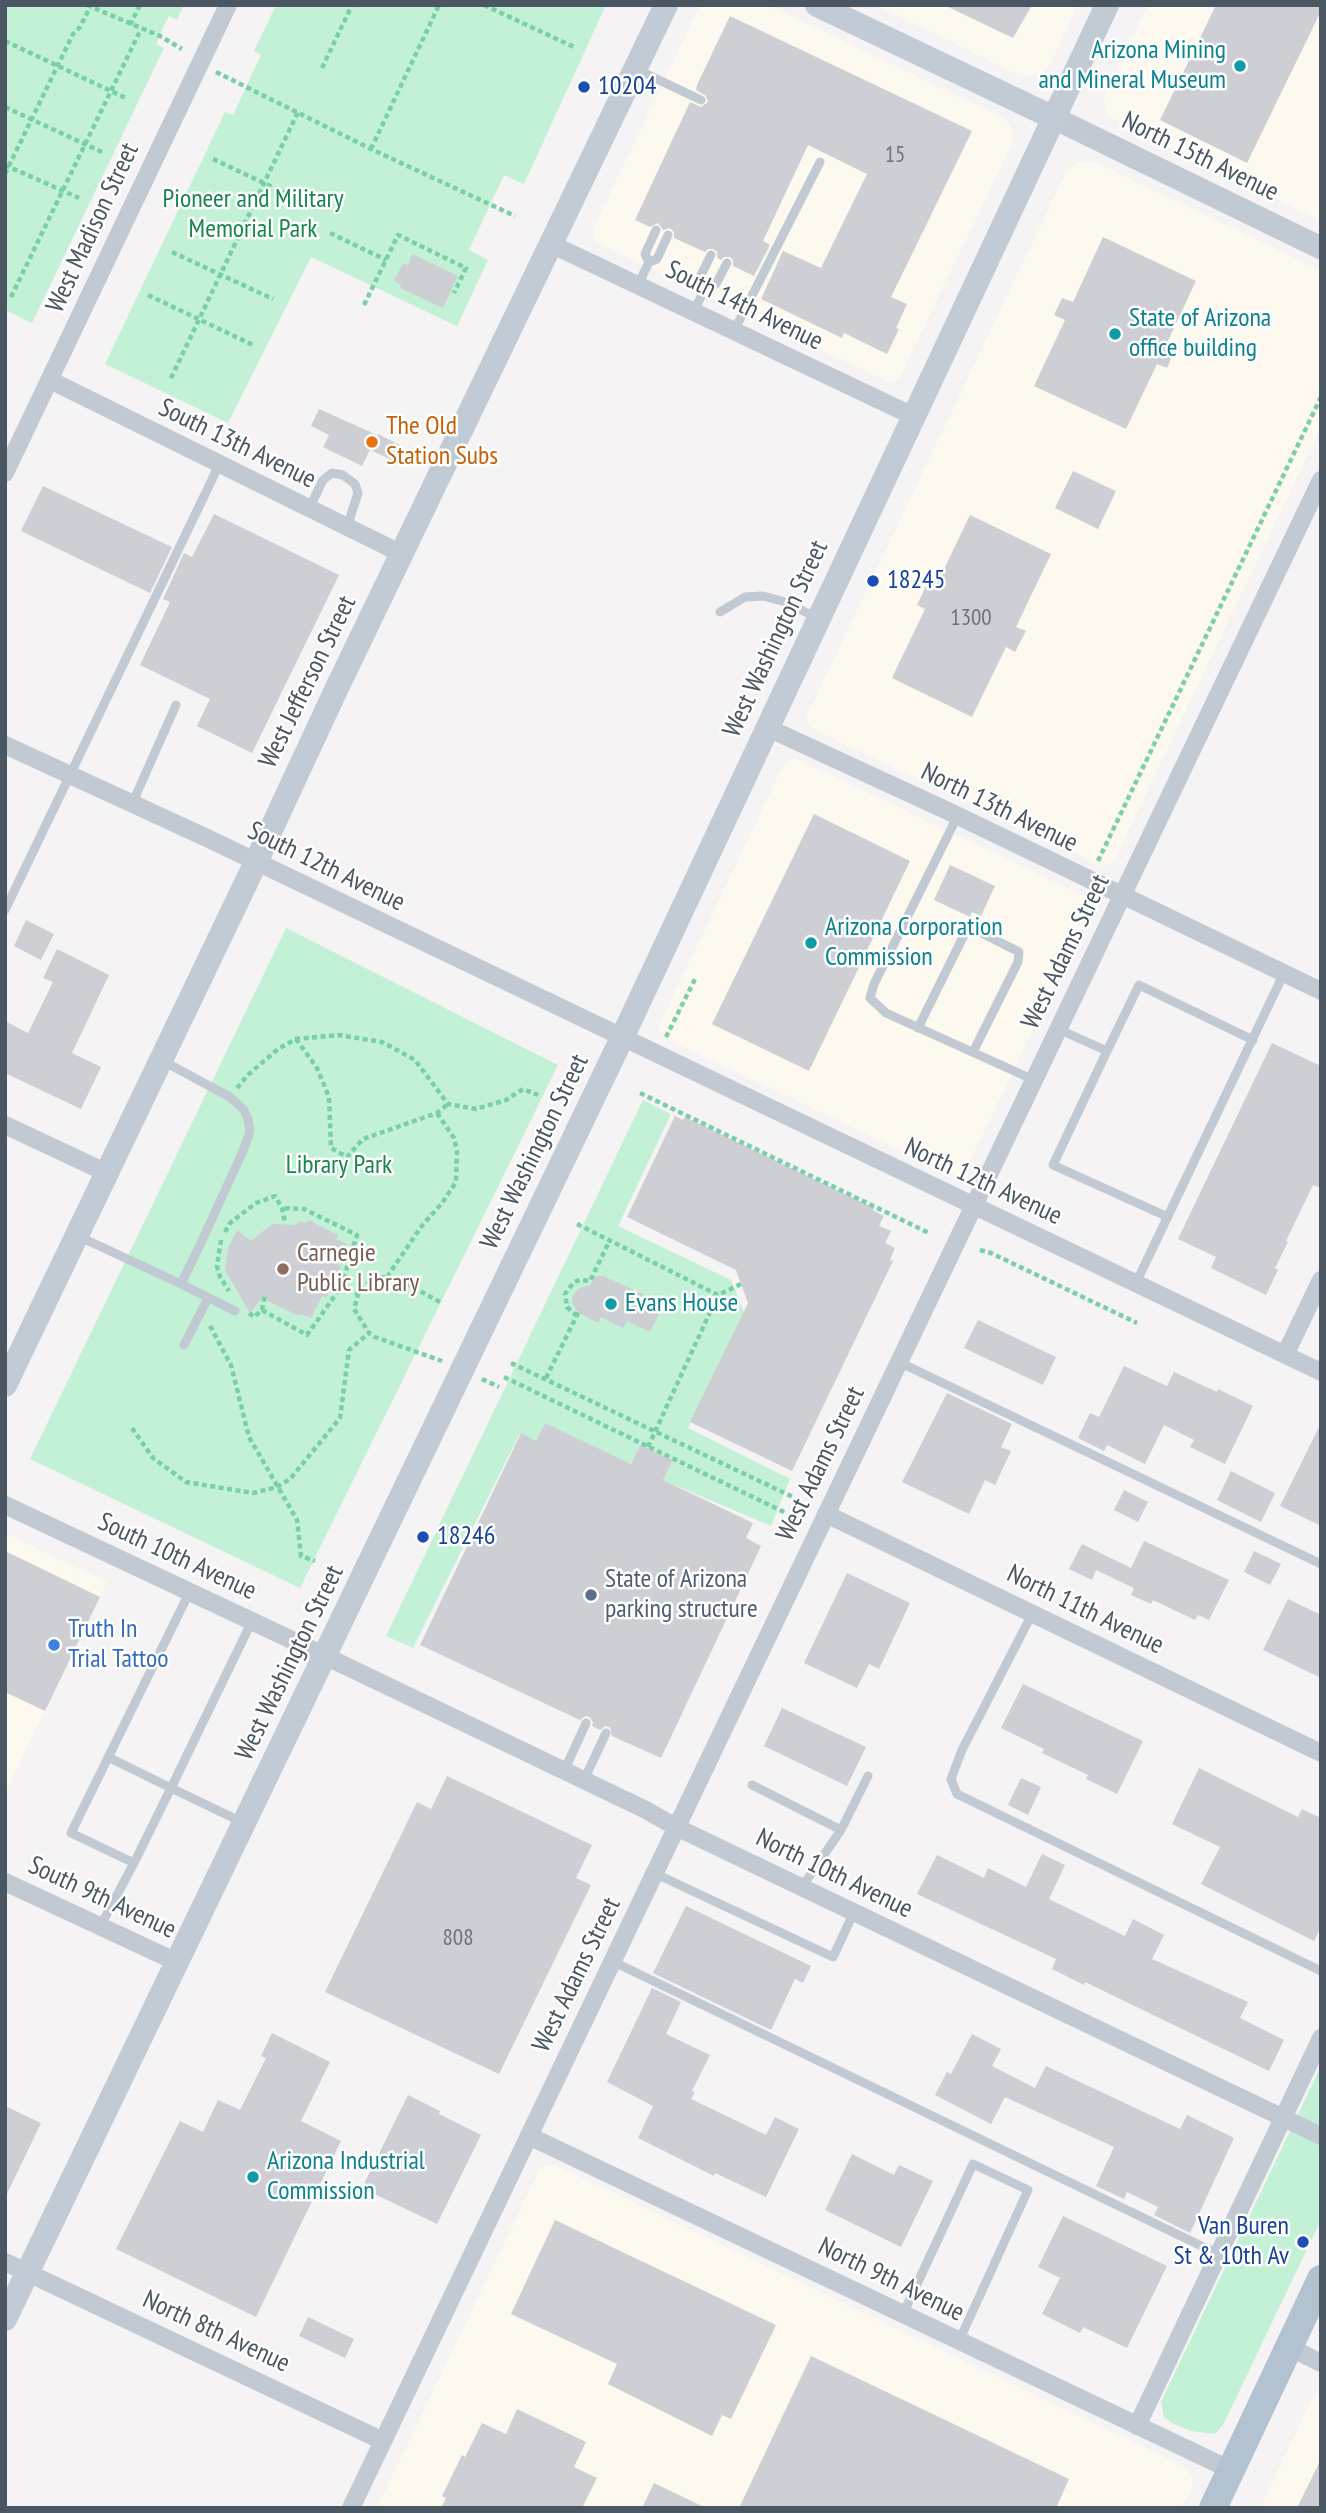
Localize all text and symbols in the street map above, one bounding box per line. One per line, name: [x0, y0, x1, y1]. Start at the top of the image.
place label: Arizona Mining and Mineral Museum: [1038, 35, 1226, 96]
marker: Arizona Mining and Mineral Museum: [1232, 58, 1248, 74]
place label: 10204: [598, 71, 656, 103]
marker: 10204: [576, 79, 592, 95]
street label: North 15th Avenue: [1117, 106, 1283, 208]
street label: West Madison Street: [40, 138, 146, 318]
house number: 15: [885, 141, 905, 169]
park label: Pioneer and Military Memorial Park: [163, 184, 343, 246]
street label: South 14th Avenue: [660, 254, 828, 358]
place label: State of Arizona office building: [1129, 303, 1271, 364]
marker: State of Arizona office building: [1107, 326, 1123, 342]
street label: South 13th Avenue: [153, 392, 321, 496]
place label: The Old Station Subs: [386, 411, 498, 472]
marker: The Old Station Subs: [364, 434, 380, 450]
street label: West Washington Street: [717, 536, 835, 742]
place label: 18245: [887, 565, 945, 597]
marker: 18245: [865, 573, 881, 589]
street label: West Jefferson Street: [253, 591, 363, 773]
house number: 1300: [950, 604, 992, 632]
street label: North 13th Avenue: [916, 757, 1082, 859]
street label: South 12th Avenue: [242, 815, 410, 919]
street label: West Adams Street: [1015, 870, 1117, 1034]
place label: Arizona Corporation Commission: [825, 912, 1003, 974]
marker: Arizona Corporation Commission: [803, 935, 819, 951]
street label: West Washington Street: [474, 1049, 596, 1255]
street label: North 12th Avenue: [899, 1132, 1067, 1232]
park label: Library Park: [286, 1150, 392, 1182]
place label: Carnegie Public Library: [297, 1238, 419, 1300]
marker: Carnegie Public Library: [275, 1261, 291, 1277]
place label: Evans House: [625, 1288, 738, 1320]
marker: Evans House: [603, 1296, 619, 1312]
street label: West Adams Street: [770, 1382, 872, 1546]
street label: South 10th Avenue: [93, 1507, 261, 1607]
place label: 18246: [437, 1521, 495, 1553]
marker: 18246: [415, 1529, 431, 1545]
street label: North 11th Avenue: [1002, 1559, 1168, 1661]
street label: West Washington Street: [229, 1560, 351, 1766]
place label: State of Arizona parking structure: [605, 1564, 758, 1626]
marker: State of Arizona parking structure: [583, 1587, 599, 1603]
place label: Truth In Trial Tattoo: [68, 1614, 169, 1676]
marker: Truth In Trial Tattoo: [46, 1637, 62, 1653]
street label: North 10th Avenue: [751, 1823, 917, 1925]
street label: South 9th Avenue: [23, 1850, 181, 1946]
street label: West Adams Street: [526, 1893, 628, 2057]
house number: 808: [442, 1924, 474, 1952]
place label: Arizona Industrial Commission: [267, 2146, 425, 2208]
marker: Arizona Industrial Commission: [245, 2169, 261, 2185]
place label: Van Buren St & 10th Av: [1174, 2211, 1289, 2272]
street label: North 9th Avenue: [813, 2231, 969, 2329]
marker: Van Buren St & 10th Av: [1295, 2234, 1311, 2250]
street label: North 8th Avenue: [138, 2284, 294, 2380]

